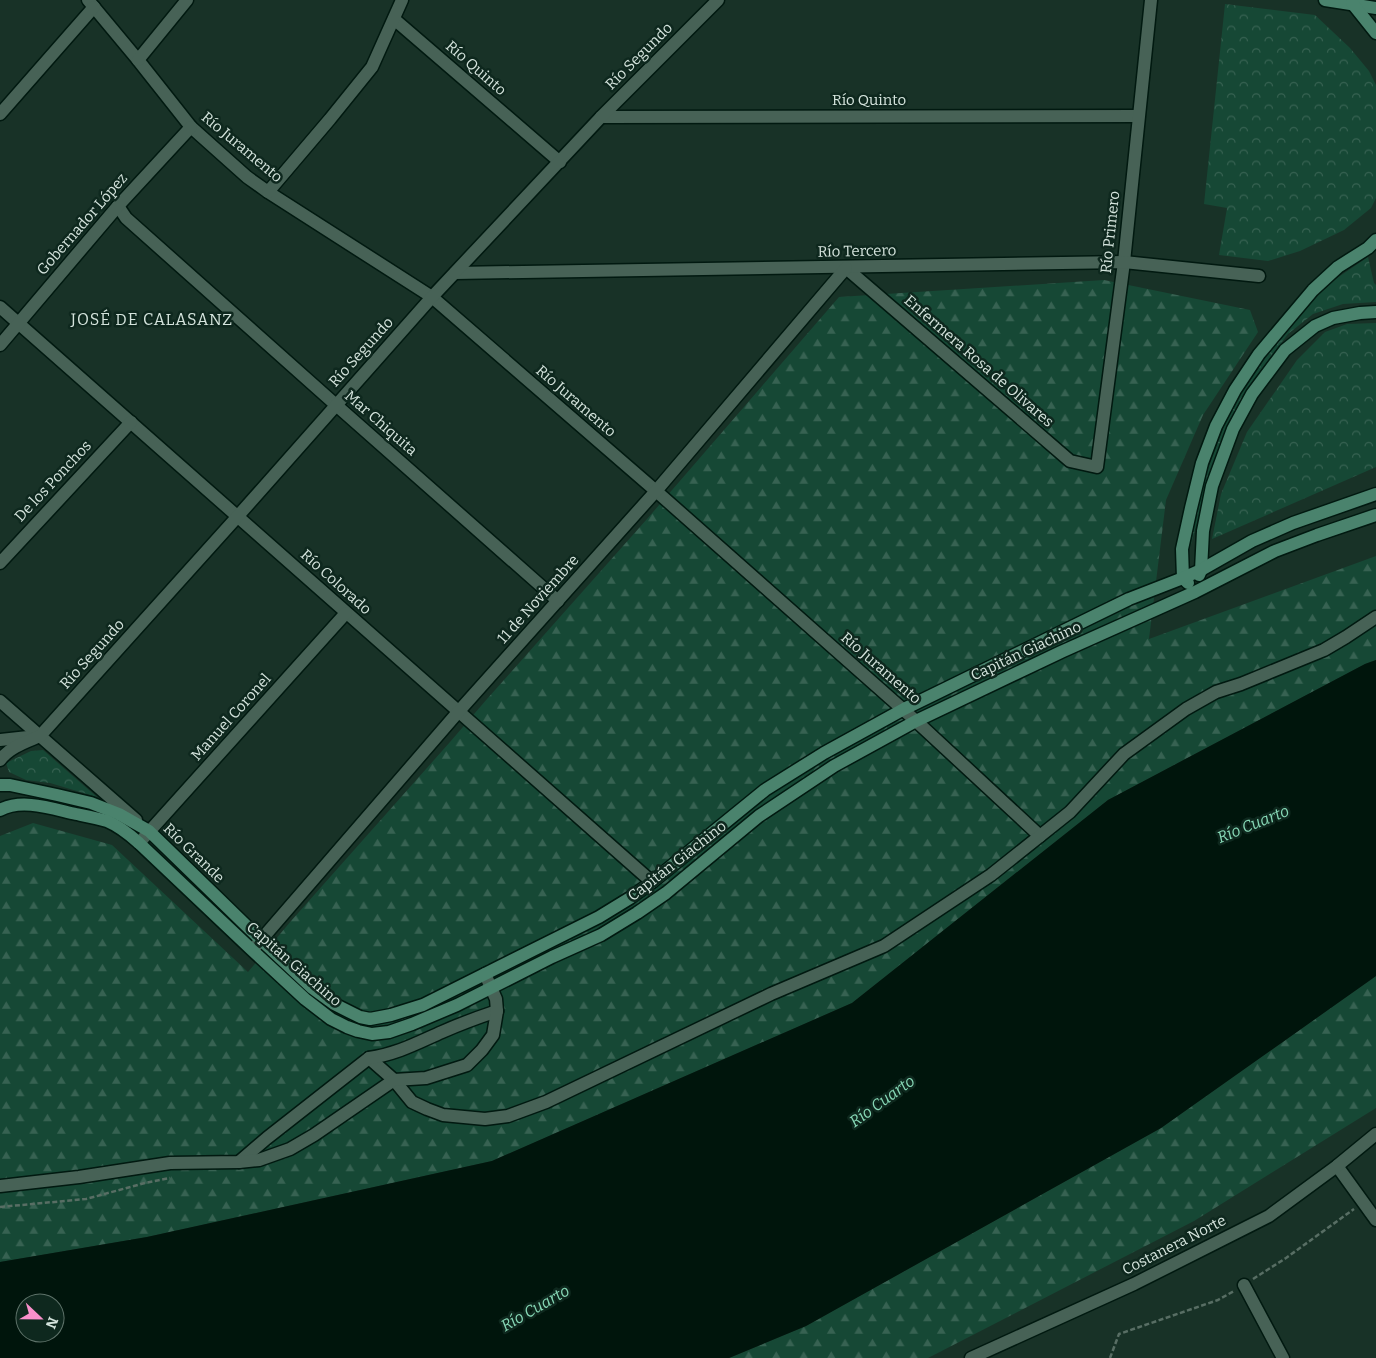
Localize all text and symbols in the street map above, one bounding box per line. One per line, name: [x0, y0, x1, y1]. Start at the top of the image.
street label: Río Segundo: [602, 19, 676, 93]
street label: Río Quinto: [442, 37, 510, 99]
street label: Río Quinto: [832, 91, 906, 109]
street label: Río Juramento: [198, 108, 286, 186]
street label: Gobernador López: [33, 169, 131, 279]
street label: Río Primero: [1097, 190, 1123, 274]
street label: Río Tercero: [817, 241, 897, 261]
street label: Enfermera Rosa de Olivares: [901, 291, 1057, 431]
district label: JOSÉ DE CALASANZ: [70, 309, 233, 329]
street label: Río Segundo: [325, 313, 397, 391]
street label: Río Juramento: [532, 361, 620, 441]
street label: Mar Chiquita: [341, 387, 421, 459]
street label: De los Ponchos: [11, 437, 95, 525]
street label: Río Colorado: [297, 546, 375, 618]
street label: 11 de Noviembre: [493, 551, 583, 647]
street label: Río Segundo: [56, 615, 128, 693]
street label: Capitán Giachino: [968, 618, 1084, 684]
street label: Río Juramento: [837, 628, 925, 708]
street label: Manuel Coronel: [187, 670, 275, 764]
water label: Río Cuarto: [1214, 801, 1292, 847]
street label: Capitán Giachino: [624, 817, 730, 905]
street label: Río Grande: [160, 820, 228, 886]
street label: Capitán Giachino: [243, 918, 345, 1010]
water label: Río Cuarto: [846, 1071, 918, 1131]
street label: Costanera Norte: [1119, 1211, 1229, 1279]
water label: Río Cuarto: [497, 1281, 573, 1335]
north arrow: [15, 1293, 65, 1343]
text: N: [42, 1314, 61, 1331]

